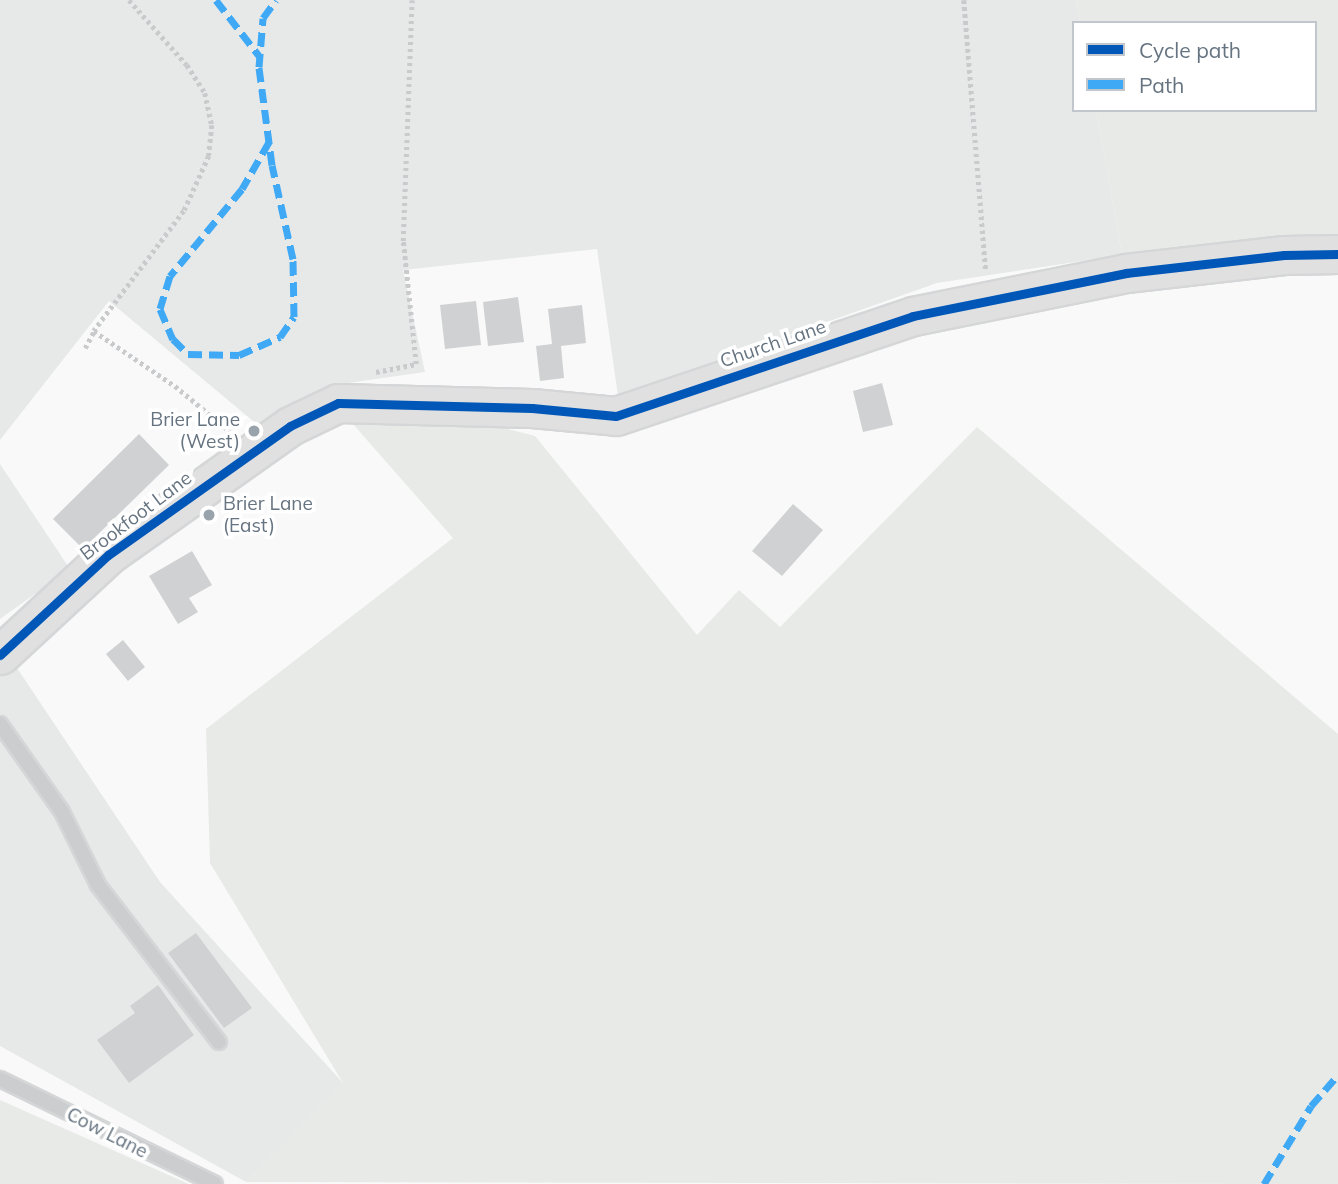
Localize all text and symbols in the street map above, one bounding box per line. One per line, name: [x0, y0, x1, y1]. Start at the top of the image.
legend: [1072, 21, 1317, 112]
text: Cycle path: [1139, 37, 1241, 63]
text: Path: [1139, 72, 1184, 98]
street label: Church Lane: [717, 315, 829, 373]
place label: Brier Lane (West): [150, 409, 240, 453]
marker: Brier Lane (West): [246, 423, 262, 439]
street label: Brookfoot Lane: [76, 467, 196, 565]
place label: Brier Lane (East): [223, 493, 313, 537]
marker: Brier Lane (East): [201, 507, 217, 523]
street label: Cow Lane: [63, 1103, 151, 1163]

